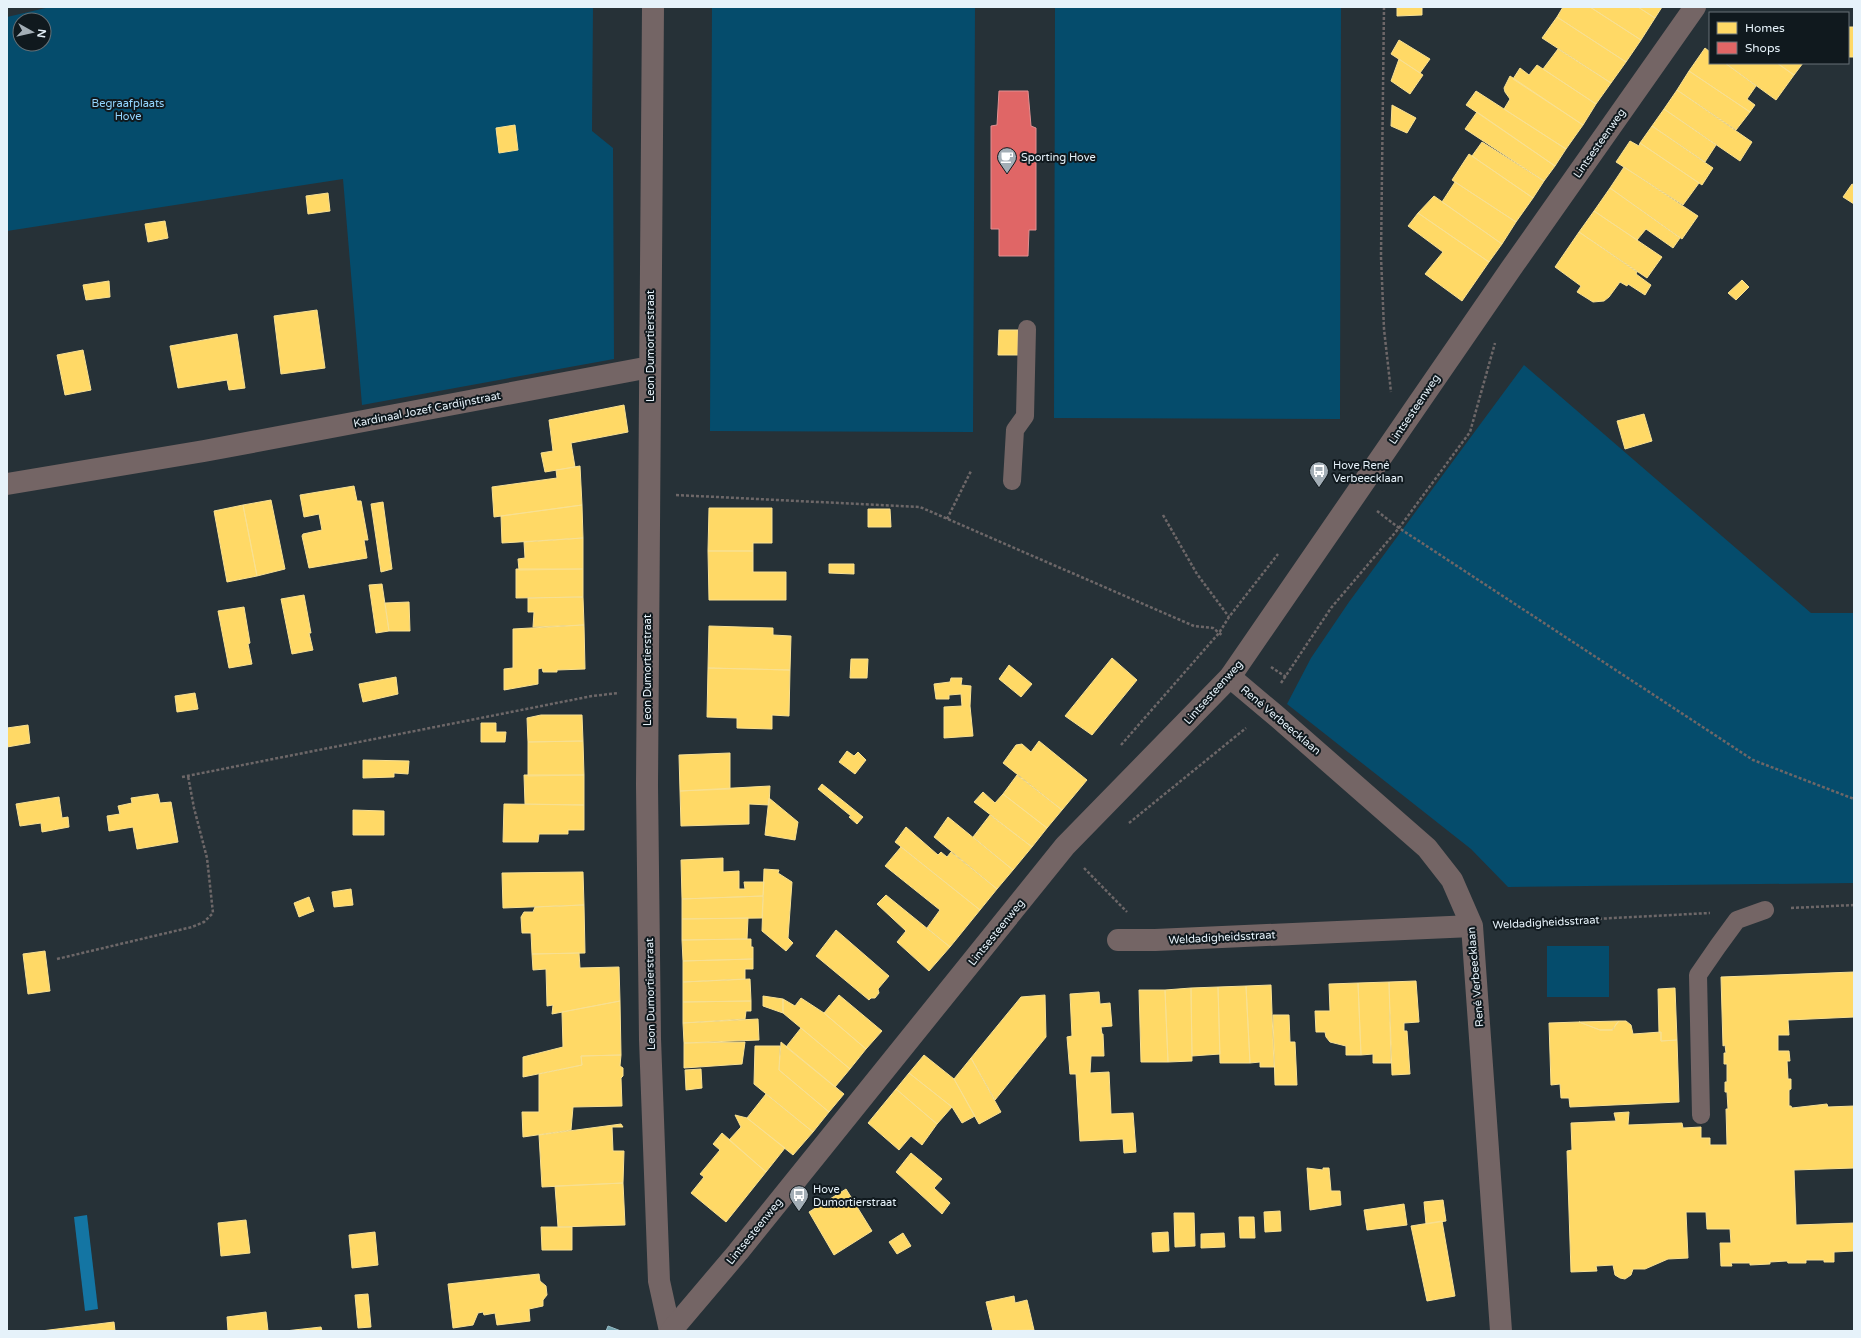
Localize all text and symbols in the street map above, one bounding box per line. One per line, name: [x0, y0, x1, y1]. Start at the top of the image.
north arrow: [12, 12, 52, 52]
legend: [1709, 12, 1849, 64]
text: Homes: [1745, 21, 1785, 35]
text: N: [34, 28, 48, 39]
text: Shops: [1745, 41, 1780, 55]
park label: Begraafplaats Hove: [92, 97, 164, 123]
street label: Lintsesteenweg: [1571, 106, 1628, 180]
cafe icon: Sporting Hove: [996, 146, 1018, 174]
place label: Sporting Hove: [1021, 151, 1096, 164]
street label: Leon Dumortierstraat: [644, 290, 657, 402]
street label: Lintsesteenweg: [1386, 372, 1443, 447]
street label: Kardinaal Jozef Cardijnstraat: [352, 389, 502, 430]
place label: Hove René Verbeecklaan: [1333, 459, 1404, 485]
bus stop icon: Hove René Verbeecklaan: [1308, 460, 1330, 488]
street label: Leon Dumortierstraat: [641, 614, 654, 726]
street label: Lintsesteenweg: [1181, 658, 1246, 727]
street label: René Verbeecklaan: [1238, 683, 1323, 758]
street label: Lintsesteenweg: [966, 896, 1027, 968]
street label: Weldadigheidsstraat: [1492, 913, 1600, 932]
street label: René Verbeecklaan: [1465, 926, 1486, 1028]
street label: Weldadigheidsstraat: [1168, 928, 1276, 947]
street label: Leon Dumortierstraat: [643, 938, 658, 1050]
place label: Hove Dumortierstraat: [813, 1183, 896, 1209]
bus stop icon: Hove Dumortierstraat: [788, 1184, 810, 1212]
street label: Lintsesteenweg: [724, 1195, 785, 1267]

